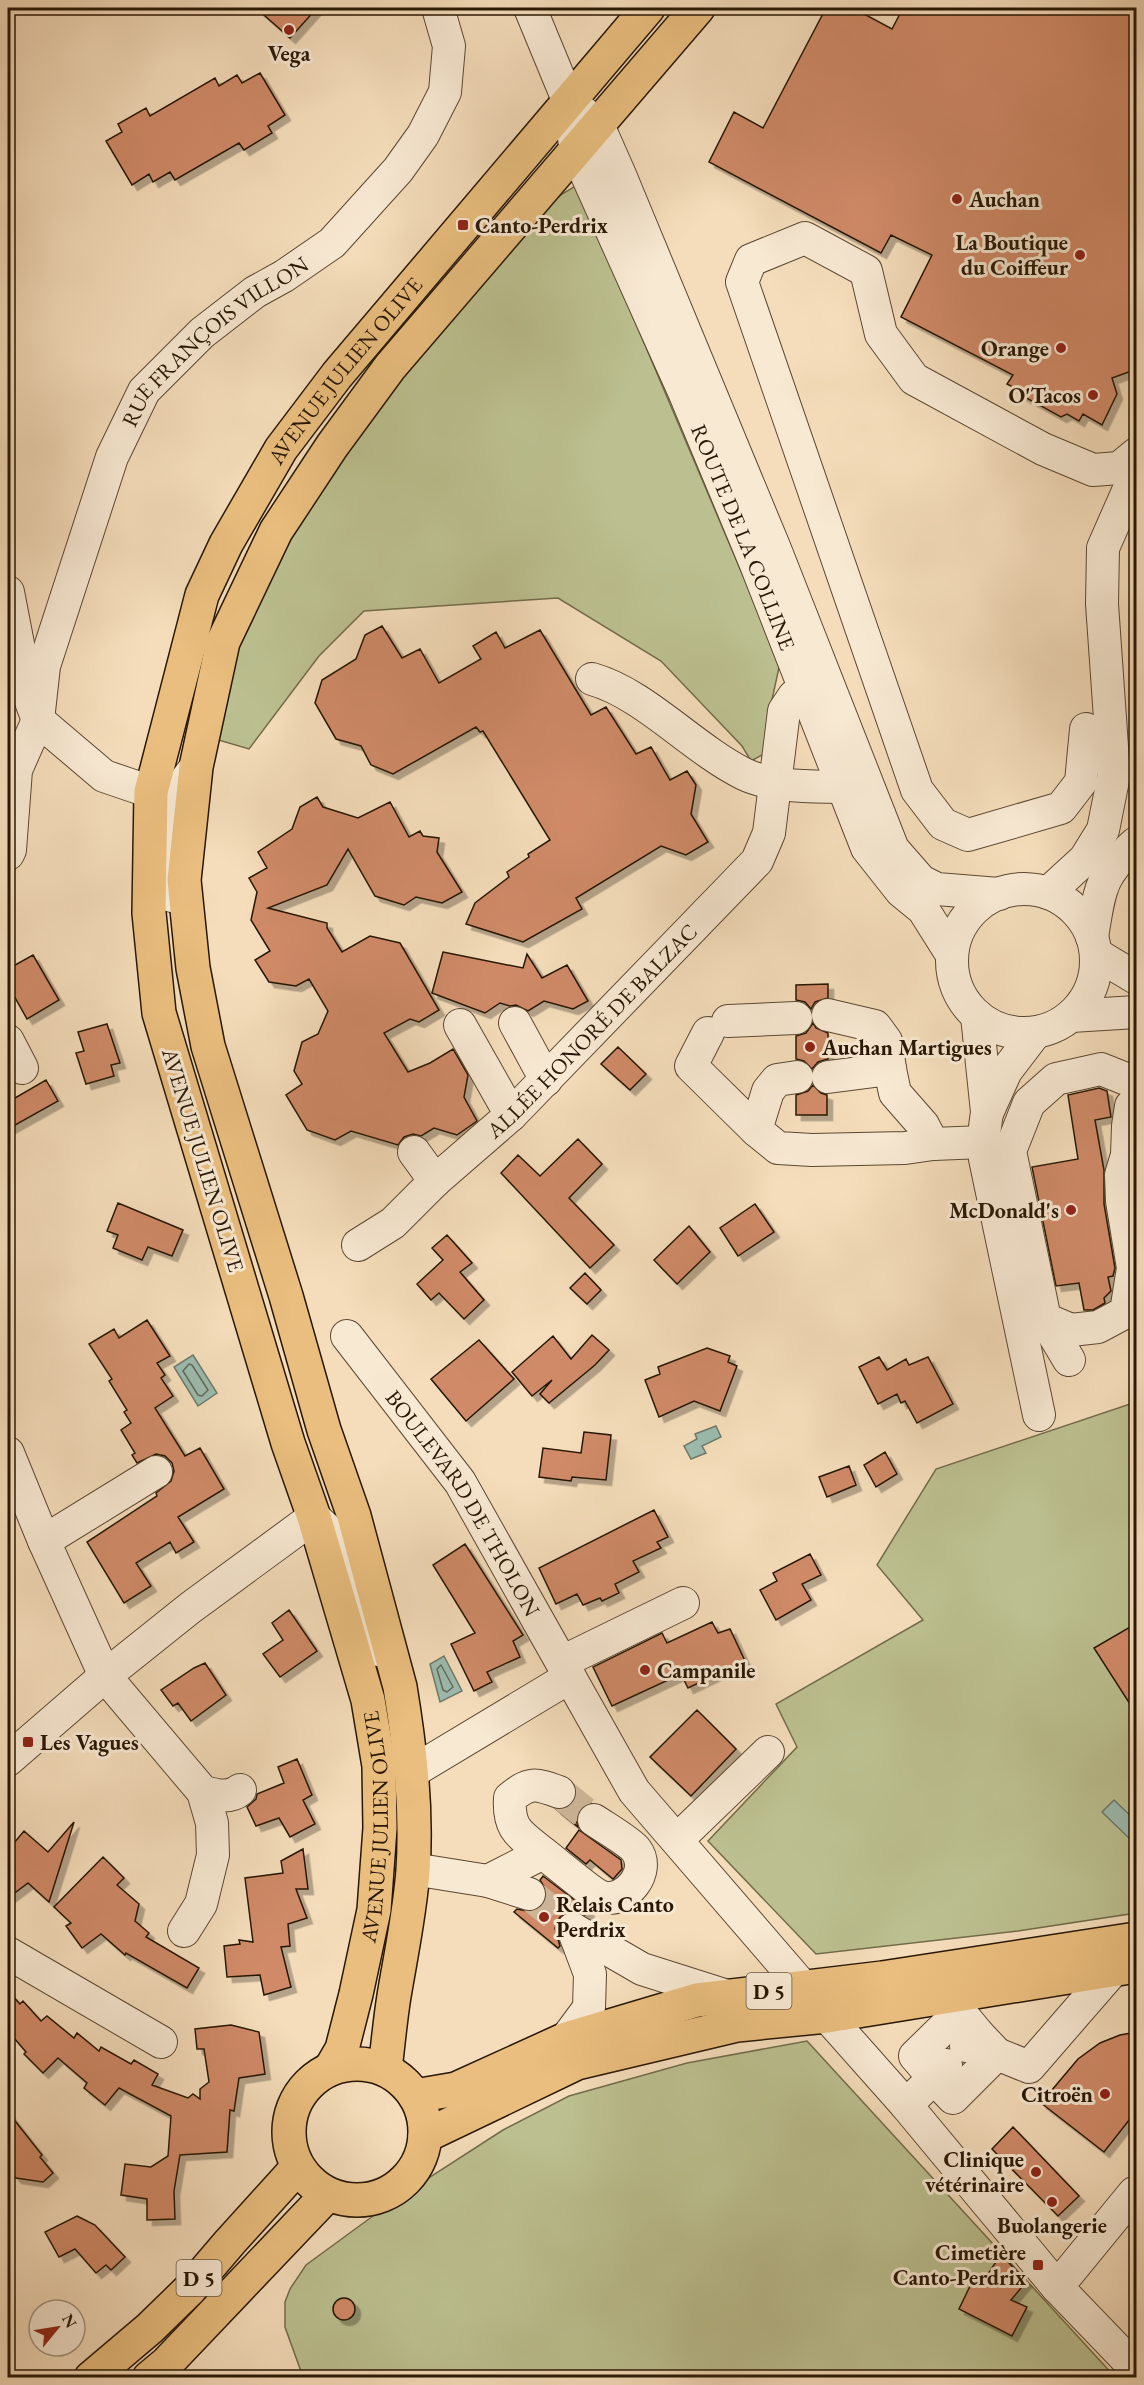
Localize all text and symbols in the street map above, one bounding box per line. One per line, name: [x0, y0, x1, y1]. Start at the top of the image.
marker: Vega: [282, 23, 296, 37]
place label: Vega: [268, 39, 311, 68]
place label: Auchan: [968, 185, 1040, 214]
marker: Auchan: [950, 192, 964, 206]
place label: Canto-Perdrix: [475, 211, 608, 240]
marker: Canto-Perdrix: [456, 218, 470, 232]
place label: La Boutique du Coiffeur: [955, 228, 1069, 282]
marker: La Boutique du Coiffeur: [1073, 248, 1087, 262]
street label: RUE FRANÇOIS VILLON: [114, 249, 314, 431]
street label: AVENUE JULIEN OLIVE: [260, 271, 429, 470]
place label: Orange: [981, 334, 1049, 363]
marker: Orange: [1054, 341, 1068, 355]
place label: O'Tacos: [1009, 381, 1081, 410]
marker: O'Tacos: [1086, 388, 1100, 402]
street label: ROUTE DE LA COLLINE: [685, 419, 803, 654]
street label: ALLÉE HONORÉ DE BALZAC: [479, 917, 703, 1145]
place label: Auchan Martigues: [821, 1033, 992, 1062]
marker: Auchan Martigues: [803, 1040, 817, 1054]
street label: AVENUE JULIEN OLIVE: [155, 1044, 251, 1275]
place label: McDonald's: [949, 1196, 1059, 1225]
marker: McDonald's: [1064, 1203, 1078, 1217]
street label: BOULEVARD DE THOLON: [379, 1384, 547, 1622]
place label: Campanile: [657, 1656, 755, 1685]
marker: Campanile: [638, 1663, 652, 1677]
street label: AVENUE JULIEN OLIVE: [353, 1709, 395, 1946]
place label: Les Vagues: [40, 1728, 139, 1757]
marker: Les Vagues: [21, 1735, 35, 1749]
place label: Relais Canto Perdrix: [556, 1890, 674, 1944]
marker: Relais Canto Perdrix: [537, 1910, 551, 1924]
road number: D 5: [746, 1973, 792, 2009]
place label: Citroën: [1021, 2080, 1094, 2109]
marker: Citroën: [1098, 2087, 1112, 2101]
place label: Clinique vétérinaire: [925, 2145, 1024, 2199]
marker: Clinique vétérinaire: [1029, 2165, 1043, 2179]
marker: Buolangerie: [1045, 2195, 1059, 2209]
place label: Buolangerie: [997, 2211, 1107, 2240]
place label: Cimetière Canto-Perdrix: [893, 2238, 1026, 2292]
marker: Cimetière Canto-Perdrix: [1031, 2258, 1045, 2272]
road number: D 5: [176, 2260, 222, 2296]
north arrow: [27, 2298, 87, 2358]
text: N: [57, 2310, 82, 2332]

